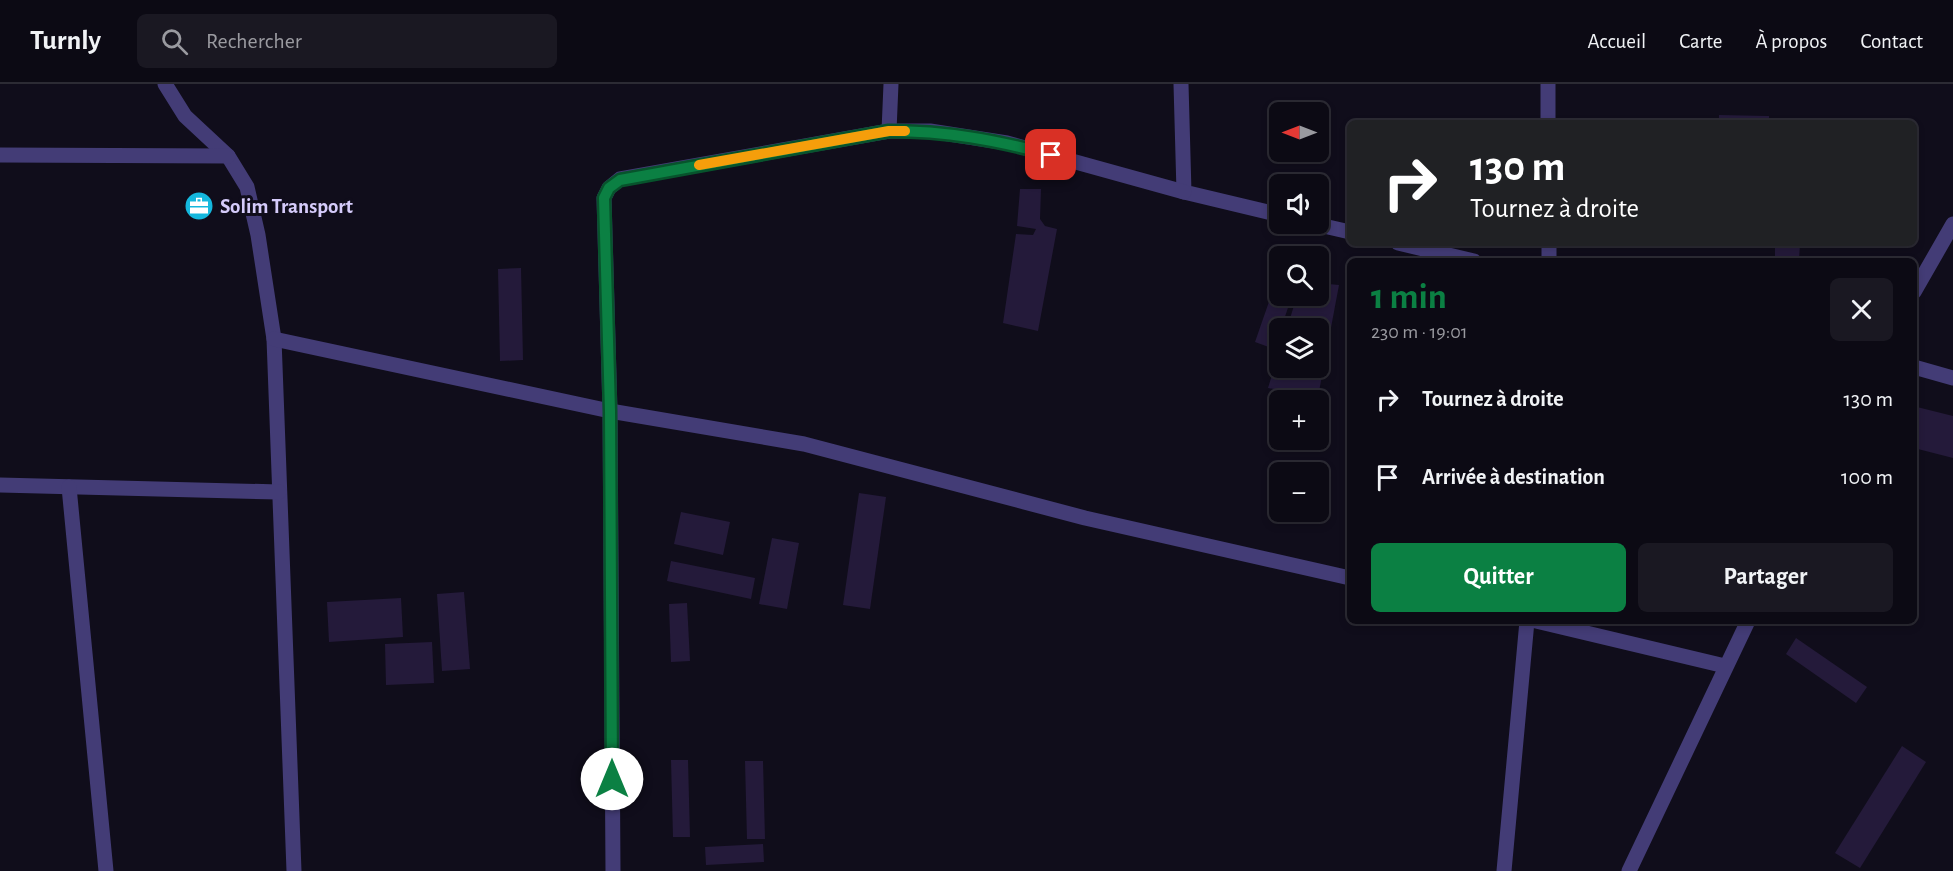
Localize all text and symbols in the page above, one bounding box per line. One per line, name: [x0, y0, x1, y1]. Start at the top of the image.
search box: [137, 14, 557, 68]
icon: search: [158, 25, 191, 58]
text: Turnly: [30, 27, 101, 55]
text: Rechercher: [206, 30, 302, 52]
text: Accueil: [1588, 31, 1646, 52]
text: Carte: [1679, 31, 1722, 52]
text: À propos: [1755, 31, 1827, 52]
text: Contact: [1860, 31, 1923, 52]
north arrow: [1269, 102, 1329, 162]
map controls: [1269, 102, 1329, 522]
pin: [1025, 129, 1076, 180]
icon: arrive: [1034, 138, 1067, 171]
icon: right: [1371, 144, 1449, 222]
text: 130 m: [1470, 146, 1565, 188]
button: sound: [1269, 174, 1329, 234]
office icon: Solim Transport: [183, 190, 215, 222]
text: Tournez à droite: [1470, 195, 1639, 222]
place label: Solim Transport: [220, 196, 353, 217]
button: search: [1269, 246, 1329, 306]
button: close: [1830, 278, 1893, 341]
text: 1 min: [1371, 279, 1447, 315]
button: layers: [1269, 318, 1329, 378]
text: 230 m · 19:01: [1371, 322, 1468, 342]
icon: right: [1371, 383, 1404, 416]
text: Tournez à droite: [1422, 388, 1564, 410]
text: 130 m: [1844, 388, 1893, 410]
button: +: [1269, 390, 1329, 450]
icon: arrive: [1371, 461, 1404, 494]
button: −: [1269, 462, 1329, 522]
text: Arrivée à destination: [1422, 466, 1605, 488]
text: 100 m: [1841, 466, 1893, 488]
button: Quitter: [1371, 543, 1626, 612]
button: Partager: [1638, 543, 1893, 612]
position arrow: [580, 747, 644, 811]

